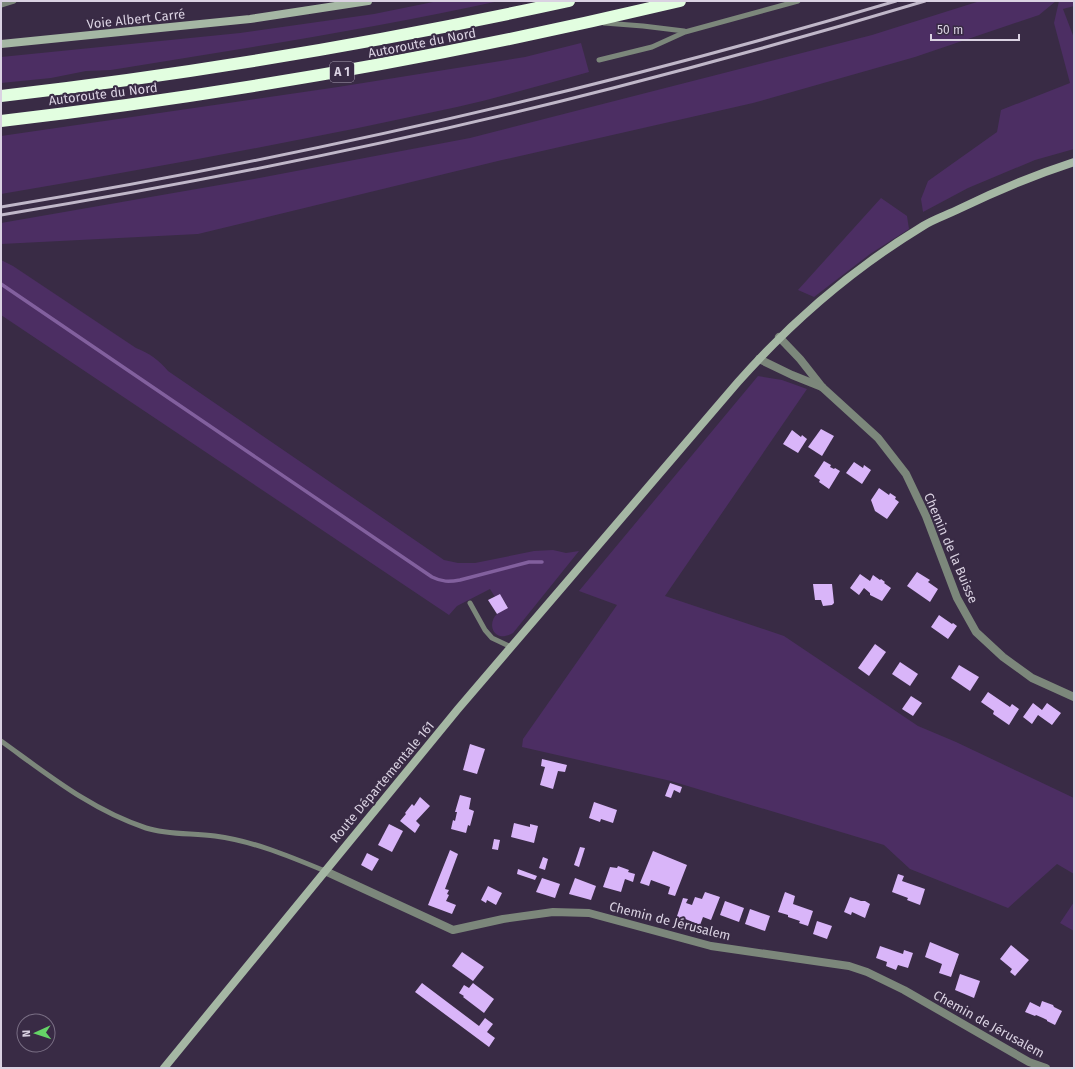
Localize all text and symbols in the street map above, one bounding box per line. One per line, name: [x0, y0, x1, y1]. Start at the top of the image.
street label: Voie Albert Carré: [86, 6, 186, 32]
scale bar: [931, 16, 1019, 42]
text: 50 m: [937, 23, 963, 37]
street label: Autoroute du Nord: [367, 25, 477, 61]
road number: A 1: [330, 62, 354, 82]
street label: Autoroute du Nord: [48, 80, 158, 108]
street label: Chemin de la Buisse: [921, 491, 981, 605]
street label: Route Départementale 161: [327, 718, 437, 846]
street label: Chemin de Jérusalem: [608, 899, 732, 943]
street label: Chemin de Jérusalem: [931, 987, 1047, 1061]
north arrow: [16, 1013, 56, 1053]
text: N: [20, 1030, 33, 1037]

